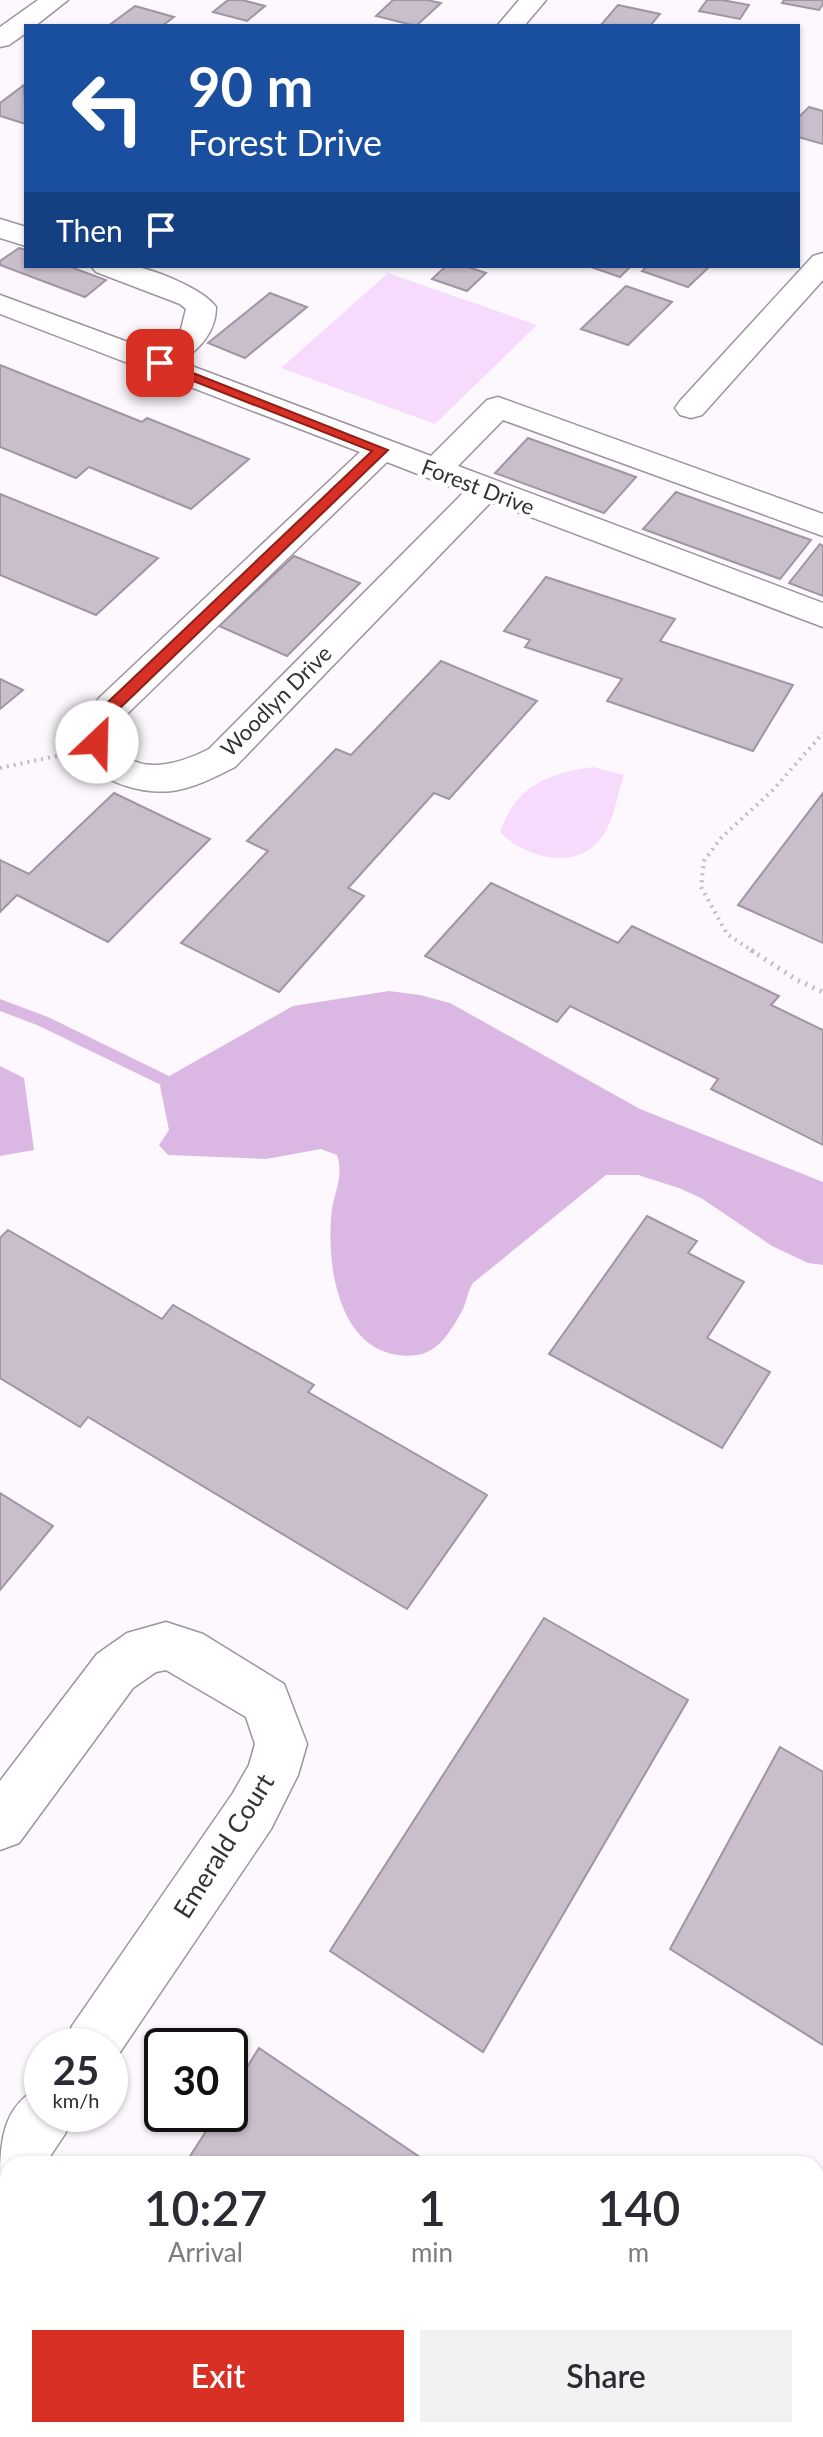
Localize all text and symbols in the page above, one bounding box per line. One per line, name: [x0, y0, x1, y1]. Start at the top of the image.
text: 90 m: [188, 52, 313, 119]
icon: left: [56, 56, 160, 160]
text: Forest Drive: [188, 120, 382, 164]
icon: arrive: [139, 208, 183, 252]
text: Then: [56, 212, 123, 248]
pin: [126, 329, 194, 397]
icon: arrive: [138, 341, 182, 385]
street label: Forest Drive: [418, 453, 538, 520]
street label: Woodlyn Drive: [215, 640, 337, 762]
position arrow: [55, 700, 139, 784]
street label: Emerald Court: [166, 1767, 281, 1924]
speed limit sign: 30: [144, 2028, 248, 2132]
text: 25: [53, 2046, 99, 2094]
text: km/h: [53, 2088, 99, 2112]
text: 10:27: [144, 2179, 267, 2236]
text: 1: [418, 2179, 446, 2236]
text: 140: [597, 2179, 680, 2236]
text: Arrival: [168, 2236, 243, 2268]
text: min: [411, 2236, 453, 2268]
text: m: [628, 2236, 649, 2268]
button: Exit: [32, 2330, 404, 2422]
button: Share: [420, 2330, 792, 2422]

